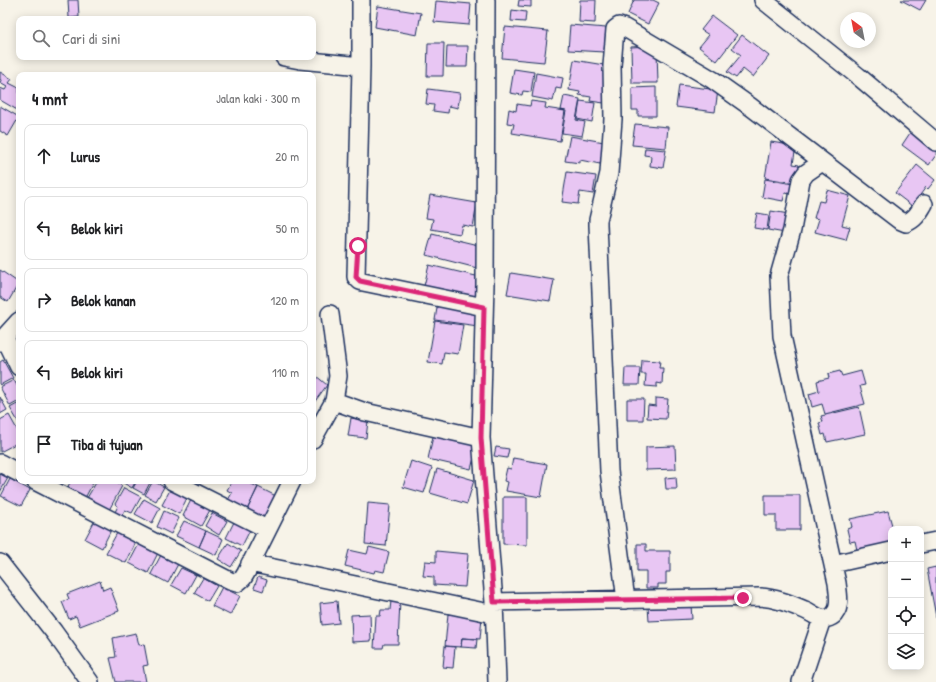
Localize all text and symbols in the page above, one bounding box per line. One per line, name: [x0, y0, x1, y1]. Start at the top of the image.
north arrow: [840, 12, 876, 48]
search box: [16, 16, 316, 60]
icon: search: [30, 27, 52, 49]
text: Cari di sini: [62, 28, 121, 49]
text: 4 mnt: [32, 87, 67, 110]
text: Jalan kaki · 300 m: [216, 89, 300, 107]
icon: ahead: [33, 145, 55, 167]
text: Lurus: [71, 146, 100, 167]
text: 20 m: [275, 147, 299, 165]
icon: left: [33, 217, 55, 239]
text: Belok kiri: [71, 218, 123, 239]
text: 50 m: [276, 219, 299, 237]
route start: [349, 237, 367, 255]
icon: right: [33, 289, 55, 311]
text: Belok kanan: [71, 290, 136, 311]
text: 120 m: [271, 291, 299, 309]
icon: left: [33, 361, 55, 383]
text: Belok kiri: [71, 362, 123, 383]
text: 110 m: [272, 363, 299, 381]
icon: arrive: [33, 433, 55, 455]
text: Tiba di tujuan: [71, 434, 143, 455]
map controls: [888, 526, 924, 670]
button: +: [888, 526, 924, 562]
button: −: [888, 562, 924, 598]
route end: [734, 589, 752, 607]
button: locate: [888, 598, 924, 634]
button: layers: [888, 634, 924, 670]

